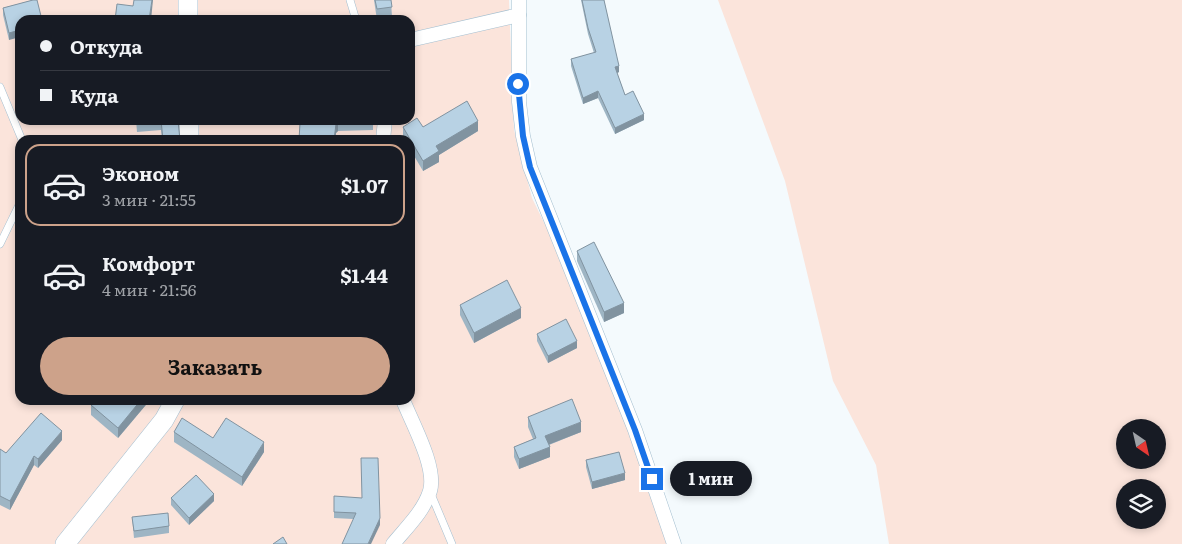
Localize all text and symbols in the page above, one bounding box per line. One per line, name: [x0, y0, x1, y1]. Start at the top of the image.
text: Откуда: [70, 32, 143, 60]
route start: [507, 73, 529, 95]
text: Куда: [70, 81, 118, 109]
text: Эконом: [102, 159, 179, 187]
icon: car: [42, 163, 87, 208]
text: $1.07: [341, 171, 388, 199]
text: 3 мин · 21:55: [102, 187, 196, 211]
text: Комфорт: [102, 249, 195, 277]
icon: car: [42, 253, 87, 298]
text: $1.44: [340, 261, 388, 289]
text: 4 мин · 21:56: [102, 277, 196, 301]
button: Заказать: [40, 337, 390, 395]
north arrow: [1116, 419, 1166, 469]
map controls: [1116, 419, 1166, 529]
callout: 1 мин: [670, 462, 752, 496]
text: 1 мин: [689, 466, 733, 490]
route end: [641, 468, 663, 490]
button: layers: [1116, 479, 1166, 529]

